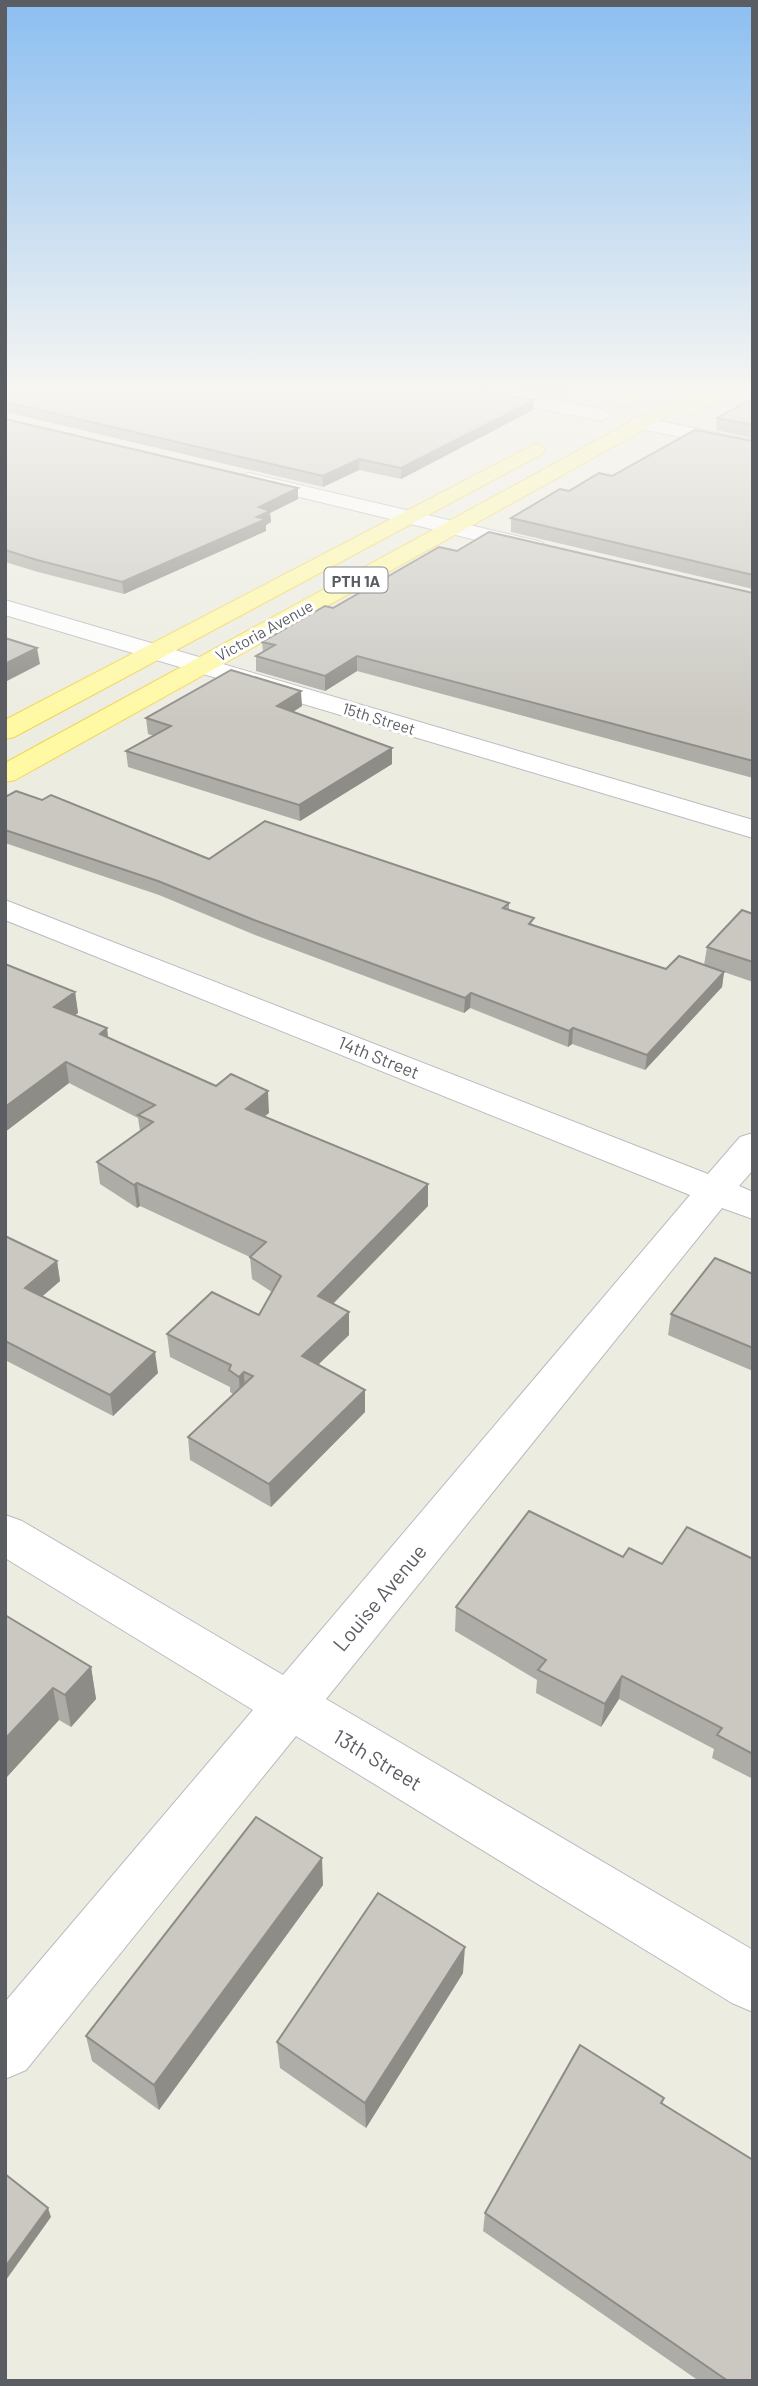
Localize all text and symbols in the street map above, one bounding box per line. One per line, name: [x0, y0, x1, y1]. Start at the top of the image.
road number: PTH 1A: [324, 568, 388, 593]
street label: Victoria Avenue: [212, 595, 316, 665]
street label: 15th Street: [340, 698, 418, 738]
street label: 14th Street: [335, 1031, 423, 1083]
street label: Louise Avenue: [327, 1538, 431, 1656]
street label: 13th Street: [329, 1723, 427, 1795]

